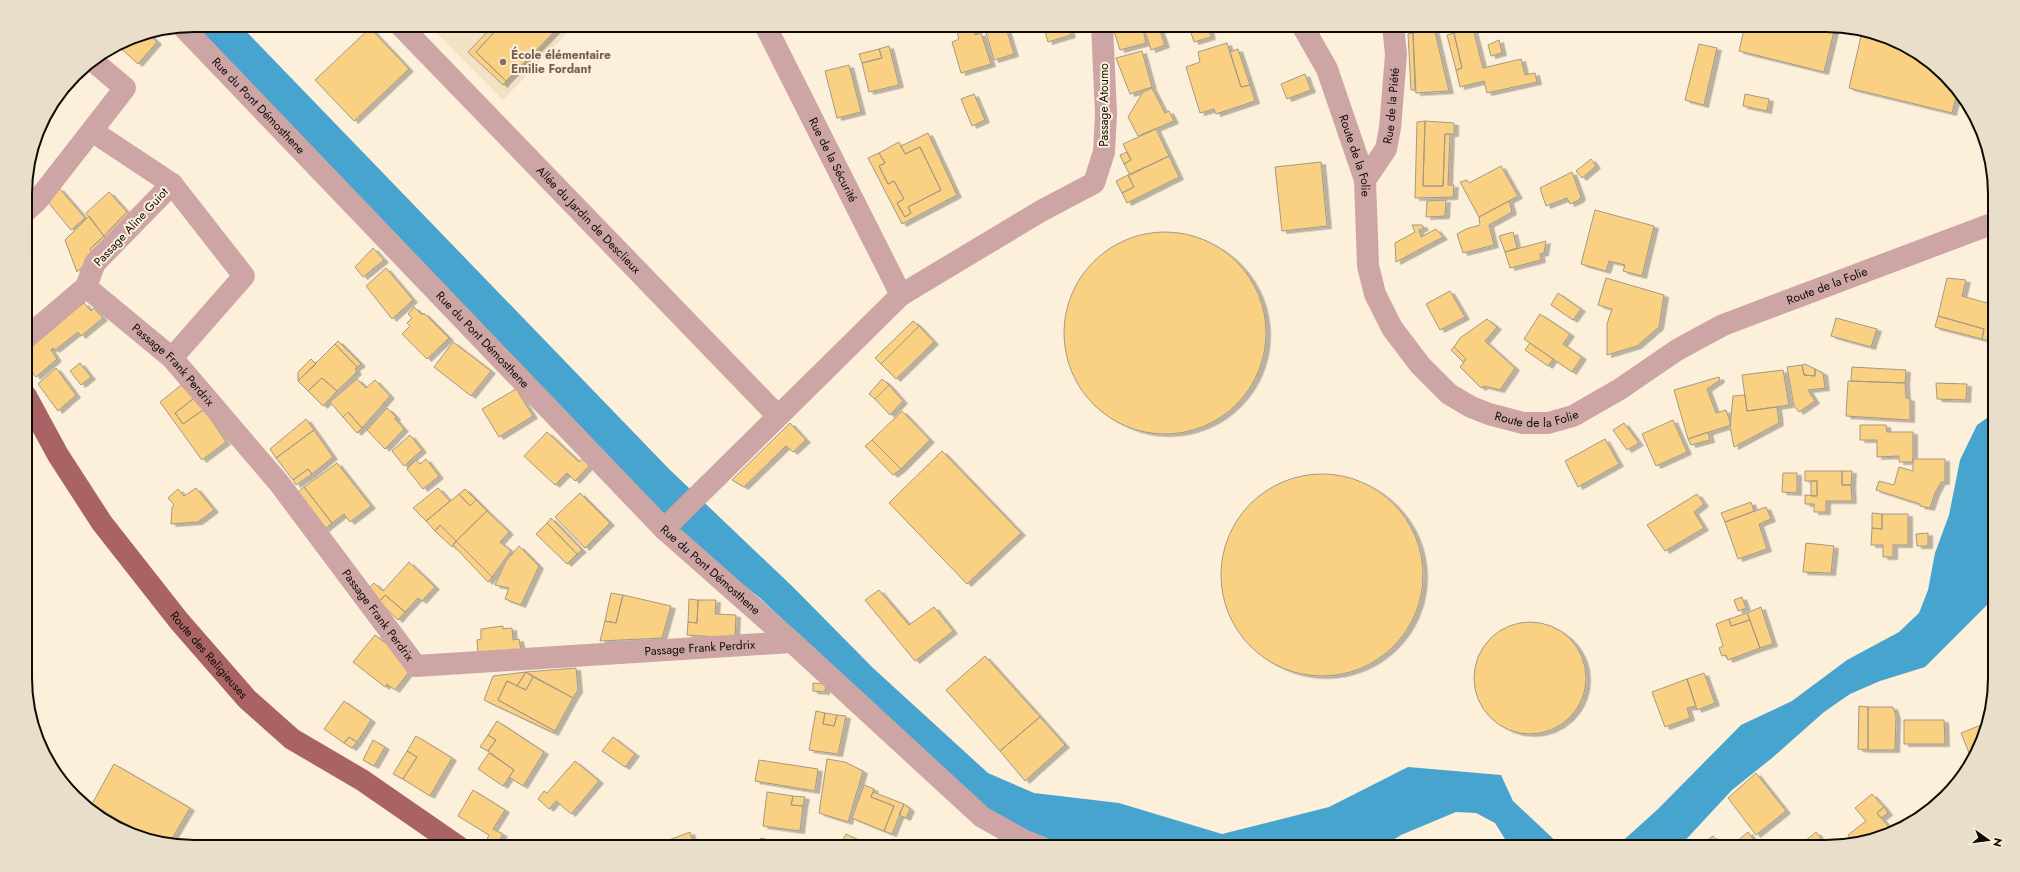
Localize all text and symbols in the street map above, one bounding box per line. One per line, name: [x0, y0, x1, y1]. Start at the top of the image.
place label: École élémentaire Emilie Fordant: [511, 46, 611, 78]
street label: Rue du Pont Démosthene: [208, 53, 309, 158]
marker: École élémentaire Emilie Fordant: [498, 57, 508, 67]
street label: Passage Atoumo: [1095, 63, 1113, 147]
street label: Rue de la Piété: [1378, 67, 1404, 146]
street label: Route de la Folie: [1334, 112, 1375, 197]
street label: Rue de la Sécurité: [804, 114, 862, 205]
street label: Allée du Jardin de Desclieux: [532, 162, 645, 279]
street label: Passage Aline Guiot: [90, 183, 172, 270]
street label: Route de la Folie: [1784, 262, 1870, 309]
street label: Rue du Pont Démosthene: [432, 287, 533, 392]
street label: Passage Frank Perdrix: [128, 319, 219, 411]
street label: Route de la Folie: [1493, 405, 1582, 432]
street label: Rue du Pont Démosthene: [656, 521, 764, 619]
street label: Passage Frank Perdrix: [337, 565, 419, 665]
street label: Route des Religieuses: [166, 607, 252, 703]
street label: Passage Frank Perdrix: [644, 635, 756, 660]
north arrow: [1968, 820, 2008, 860]
text: N: [1989, 836, 2007, 849]

